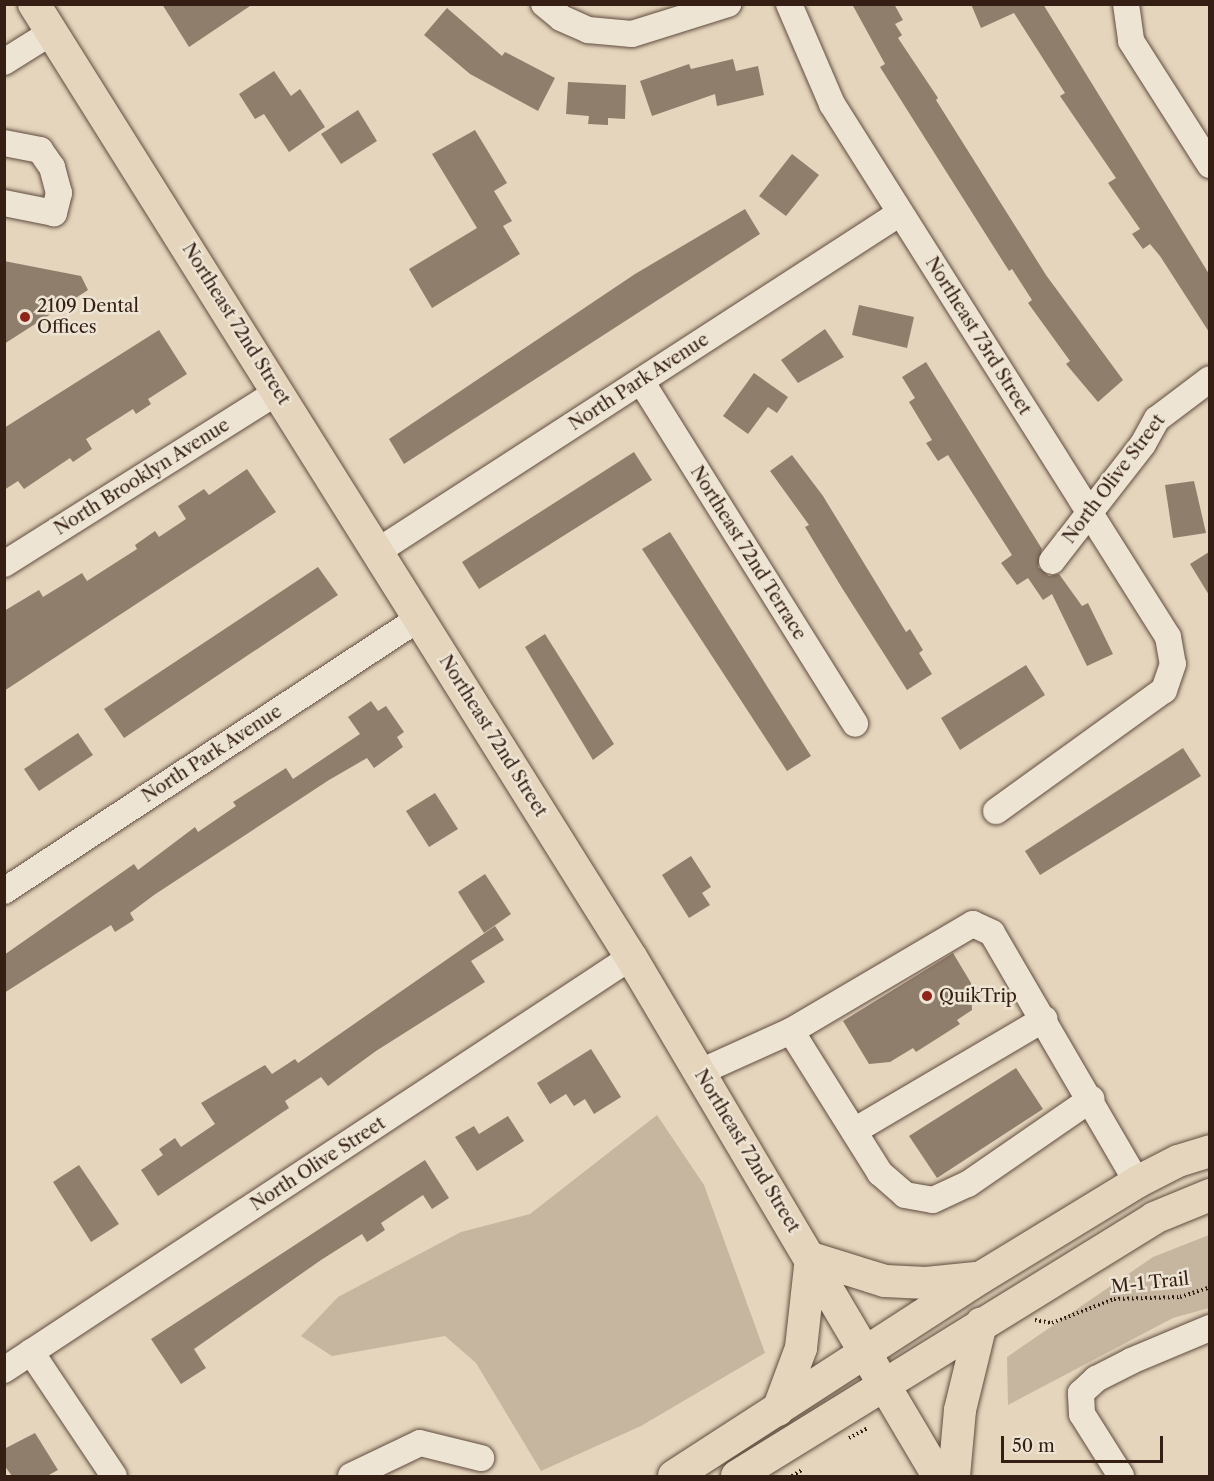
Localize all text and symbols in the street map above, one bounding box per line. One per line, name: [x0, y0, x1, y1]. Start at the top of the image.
street label: Northeast 72nd Street: [177, 239, 295, 409]
street label: Northeast 73rd Street: [921, 253, 1035, 419]
place label: 2109 Dental Offices: [37, 296, 139, 338]
marker: 2109 Dental Offices: [18, 310, 32, 324]
street label: North Park Avenue: [565, 328, 713, 436]
street label: North Olive Street: [1058, 410, 1170, 548]
street label: North Brooklyn Avenue: [50, 414, 234, 540]
street label: Northeast 72nd Terrace: [686, 462, 810, 644]
street label: Northeast 72nd Street: [434, 651, 552, 821]
street label: North Park Avenue: [138, 700, 286, 808]
place label: QuikTrip: [939, 985, 1017, 1007]
marker: QuikTrip: [920, 989, 934, 1003]
street label: Northeast 72nd Street: [690, 1066, 804, 1236]
street label: North Olive Street: [247, 1112, 389, 1216]
street label: M-1 Trail: [1110, 1268, 1190, 1298]
scale bar: [1004, 1424, 1166, 1462]
text: 50 m: [1012, 1435, 1055, 1457]

